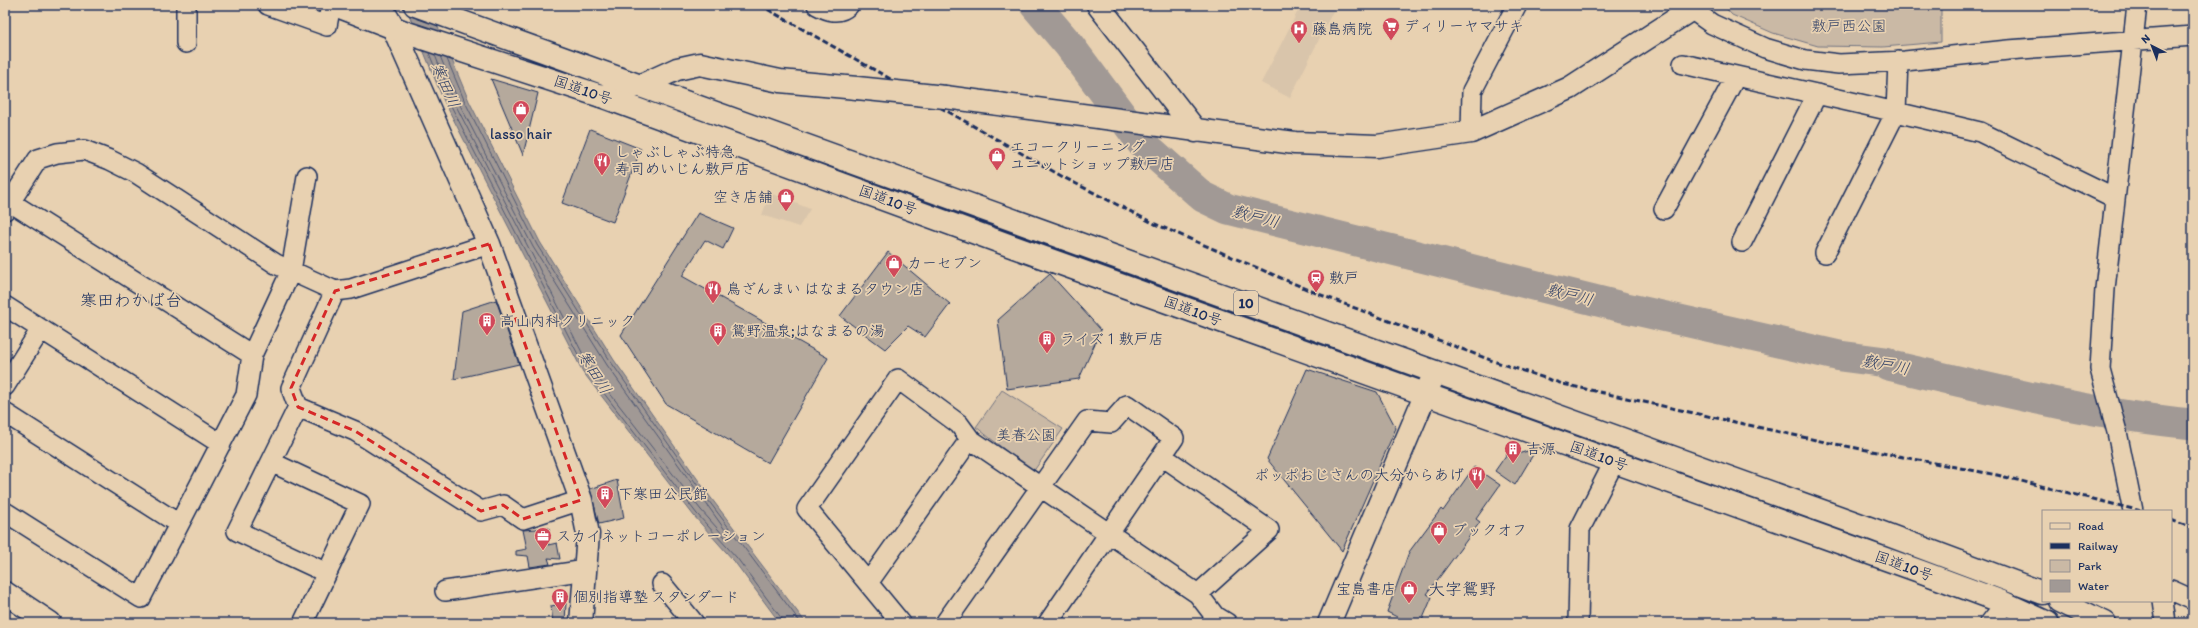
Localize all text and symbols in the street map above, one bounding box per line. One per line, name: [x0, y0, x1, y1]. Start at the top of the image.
supermarket icon: ディリーヤマサキ: [1381, 16, 1401, 41]
place label: ディリーヤマサキ: [1404, 17, 1524, 35]
park label: 敷戸西公園: [1811, 17, 1887, 35]
hospital icon: 藤島病院: [1289, 19, 1309, 44]
place label: 藤島病院: [1312, 20, 1372, 38]
north arrow: [2132, 26, 2172, 66]
text: N: [2139, 32, 2153, 46]
water label: 寒田川: [427, 59, 464, 111]
street label: 国道10号: [551, 72, 615, 108]
shop icon: lasso hair: [511, 99, 531, 124]
place label: lasso hair: [490, 125, 552, 143]
place label: エコークリーニング ユニットショップ敷戸店: [1010, 138, 1174, 173]
place label: しゃぶしゃぶ特急 寿司めいじん敷戸店: [615, 143, 750, 178]
shop icon: エコークリーニング ユニットショップ敷戸店: [987, 146, 1007, 171]
restaurant icon: しゃぶしゃぶ特急 寿司めいじん敷戸店: [592, 151, 612, 176]
street label: 国道10号: [856, 181, 920, 219]
shop icon: 空き店舗: [776, 187, 796, 212]
place label: 空き店舗: [713, 188, 773, 206]
water label: 敷戸川: [1230, 201, 1282, 232]
shop icon: カーセブン: [884, 253, 904, 278]
place label: カーセブン: [907, 254, 982, 272]
station icon: 敷戸: [1306, 268, 1326, 293]
place label: 敷戸: [1329, 269, 1359, 287]
restaurant icon: 鳥ざんまい はなまるタウン店: [703, 279, 723, 304]
water label: 敷戸川: [1544, 279, 1595, 310]
place label: 鳥ざんまい はなまるタウン店: [726, 280, 924, 298]
district label: 寒田わかば台: [80, 290, 182, 310]
road number: 10: [1234, 291, 1258, 315]
street label: 国道10号: [1161, 292, 1225, 330]
building icon: 高山内科クリニック: [477, 311, 497, 336]
place label: 高山内科クリニック: [500, 312, 635, 330]
building icon: 鴛野温泉;はなまるの湯: [708, 321, 728, 346]
place label: 鴛野温泉;はなまるの湯: [731, 322, 885, 340]
building icon: ライズ１敷戸店: [1037, 329, 1057, 354]
place label: ライズ１敷戸店: [1060, 330, 1164, 348]
water label: 寒田川: [574, 347, 615, 398]
water label: 敷戸川: [1861, 351, 1911, 378]
park label: 美春公園: [996, 426, 1056, 444]
street label: 国道10号: [1567, 437, 1631, 475]
building icon: 吉源: [1503, 439, 1523, 464]
place label: 吉源: [1526, 440, 1556, 458]
restaurant icon: ポッポおじさんの大分からあげ: [1467, 465, 1487, 490]
place label: ポッポおじさんの大分からあげ: [1254, 466, 1464, 484]
building icon: 下寒田公民館: [595, 484, 615, 509]
place label: 下寒田公民館: [618, 485, 708, 503]
legend: [2042, 510, 2172, 602]
text: Road: [2078, 519, 2104, 533]
shop icon: ブックオフ: [1429, 520, 1449, 545]
place label: ブックオフ: [1452, 521, 1527, 539]
office icon: スカイネットコーポレーション: [533, 526, 553, 551]
place label: スカイネットコーポレーション: [556, 527, 766, 545]
text: Railway: [2078, 539, 2118, 553]
street label: 国道10号: [1872, 547, 1936, 585]
text: Park: [2078, 559, 2102, 573]
shop icon: 宝島書店: [1399, 579, 1419, 604]
district label: 大字鴛野: [1428, 579, 1496, 599]
text: Water: [2078, 579, 2109, 593]
place label: 宝島書店: [1336, 580, 1396, 598]
building icon: 個別指導塾 スタンダード: [550, 587, 570, 612]
place label: 個別指導塾 スタンダード: [573, 588, 740, 606]

